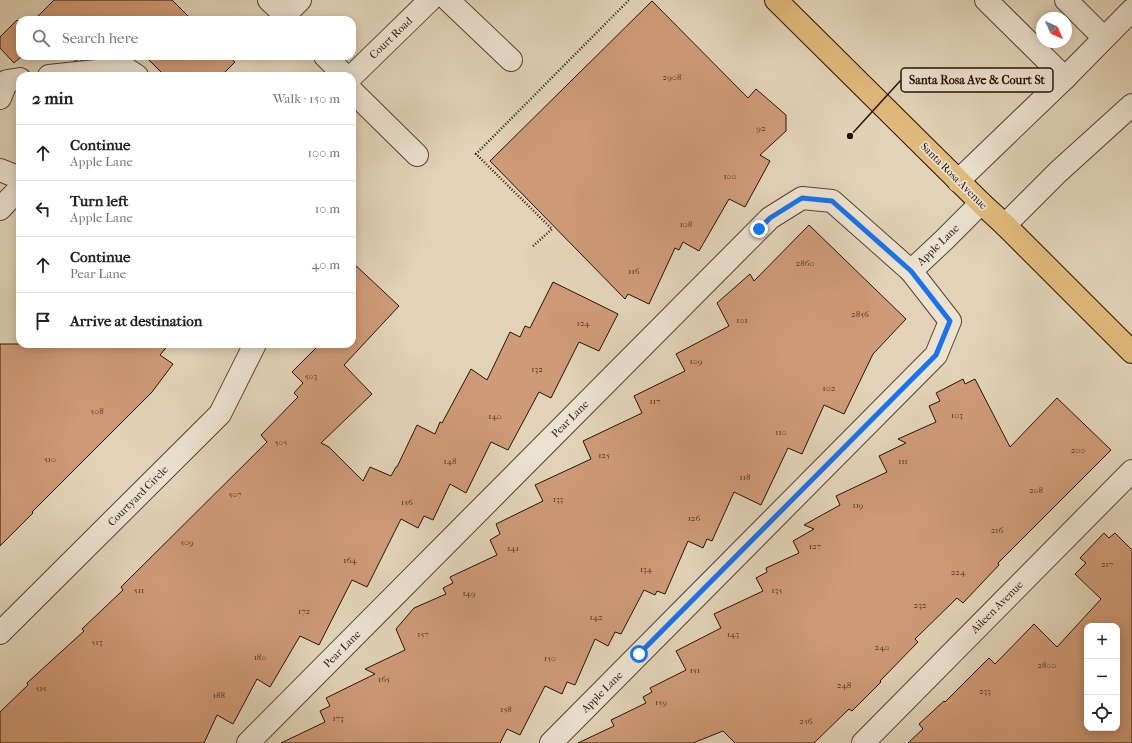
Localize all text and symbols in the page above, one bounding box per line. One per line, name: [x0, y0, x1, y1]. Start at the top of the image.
north arrow: [1036, 12, 1072, 48]
street label: Court Road: [367, 14, 416, 62]
search box: [16, 16, 356, 60]
icon: search: [30, 27, 52, 49]
text: Search here: [62, 29, 138, 47]
callout: Santa Rosa Ave & Court St: [901, 68, 1053, 92]
house number: 2908: [663, 72, 682, 82]
text: Santa Rosa Ave & Court St: [909, 73, 1046, 87]
text: 2 min: [32, 88, 73, 108]
text: Walk · 150 m: [273, 91, 340, 106]
house number: 92: [756, 123, 766, 133]
text: Continue: [70, 136, 130, 154]
street label: Santa Rosa Avenue: [918, 140, 990, 212]
icon: ahead: [32, 142, 54, 164]
text: 100 m: [307, 145, 340, 160]
text: Apple Lane: [70, 154, 133, 169]
house number: 100: [723, 171, 737, 181]
text: Turn left: [70, 192, 128, 210]
icon: left: [32, 198, 54, 220]
text: 10 m: [315, 201, 340, 216]
text: Apple Lane: [70, 210, 133, 225]
house number: 108: [680, 219, 693, 229]
route end: [750, 220, 768, 238]
street label: Apple Lane: [914, 221, 962, 269]
text: Continue: [70, 248, 130, 266]
icon: ahead: [32, 254, 54, 276]
text: 40 m: [312, 257, 340, 272]
house number: 2860: [796, 258, 815, 268]
text: Pear Lane: [70, 266, 126, 281]
house number: 116: [628, 266, 640, 276]
house number: 2856: [851, 309, 869, 319]
icon: arrive: [32, 310, 54, 332]
text: Arrive at destination: [70, 312, 202, 330]
house number: 101: [736, 315, 748, 325]
house number: 124: [576, 318, 590, 328]
house number: 109: [690, 356, 703, 366]
house number: 132: [531, 364, 543, 374]
house number: 503: [305, 371, 318, 381]
house number: 102: [823, 383, 836, 393]
house number: 117: [650, 396, 661, 406]
street label: Pear Lane: [549, 397, 592, 440]
house number: 508: [90, 406, 104, 416]
house number: 103: [951, 410, 963, 420]
house number: 140: [488, 411, 502, 421]
house number: 110: [775, 427, 787, 437]
house number: 505: [275, 437, 287, 447]
house number: 200: [1071, 445, 1085, 455]
house number: 125: [598, 450, 610, 460]
house number: 510: [44, 454, 56, 464]
house number: 148: [443, 456, 457, 466]
house number: 111: [898, 456, 908, 466]
street label: Courtyard Circle: [105, 463, 171, 529]
house number: 118: [740, 472, 751, 482]
house number: 208: [1029, 485, 1044, 495]
house number: 507: [228, 489, 242, 499]
house number: 133: [553, 494, 564, 504]
house number: 156: [401, 497, 413, 507]
house number: 119: [852, 500, 864, 510]
house number: 126: [688, 513, 700, 523]
house number: 216: [991, 525, 1003, 535]
house number: 509: [180, 537, 194, 547]
house number: 127: [809, 541, 822, 551]
house number: 141: [507, 543, 519, 553]
house number: 164: [343, 555, 357, 565]
house number: 217: [1101, 559, 1114, 569]
house number: 134: [640, 564, 653, 574]
house number: 224: [951, 567, 966, 577]
street label: Aileen Avenue: [967, 578, 1026, 637]
house number: 511: [134, 585, 144, 595]
house number: 135: [772, 585, 783, 595]
house number: 149: [462, 588, 476, 598]
house number: 232: [914, 600, 927, 610]
house number: 172: [298, 606, 310, 616]
house number: 142: [589, 612, 603, 622]
map controls: [1084, 623, 1120, 731]
button: +: [1084, 623, 1120, 659]
street label: Pear Lane: [321, 627, 364, 670]
house number: 157: [417, 629, 429, 639]
house number: 143: [727, 629, 739, 639]
house number: 513: [92, 637, 103, 647]
house number: 240: [875, 642, 889, 652]
route start: [630, 645, 648, 663]
house number: 180: [254, 652, 266, 662]
house number: 150: [544, 653, 556, 663]
button: −: [1084, 659, 1120, 695]
house number: 2800: [1037, 660, 1057, 670]
house number: 151: [690, 665, 700, 675]
street label: Apple Lane: [578, 668, 626, 716]
house number: 165: [378, 674, 390, 684]
house number: 248: [837, 680, 852, 690]
house number: 515: [36, 683, 47, 693]
house number: 233: [979, 686, 991, 696]
house number: 188: [213, 690, 226, 700]
button: locate: [1084, 695, 1120, 731]
house number: 159: [655, 697, 667, 707]
house number: 158: [500, 704, 512, 714]
house number: 173: [332, 713, 344, 723]
house number: 256: [799, 716, 813, 726]

